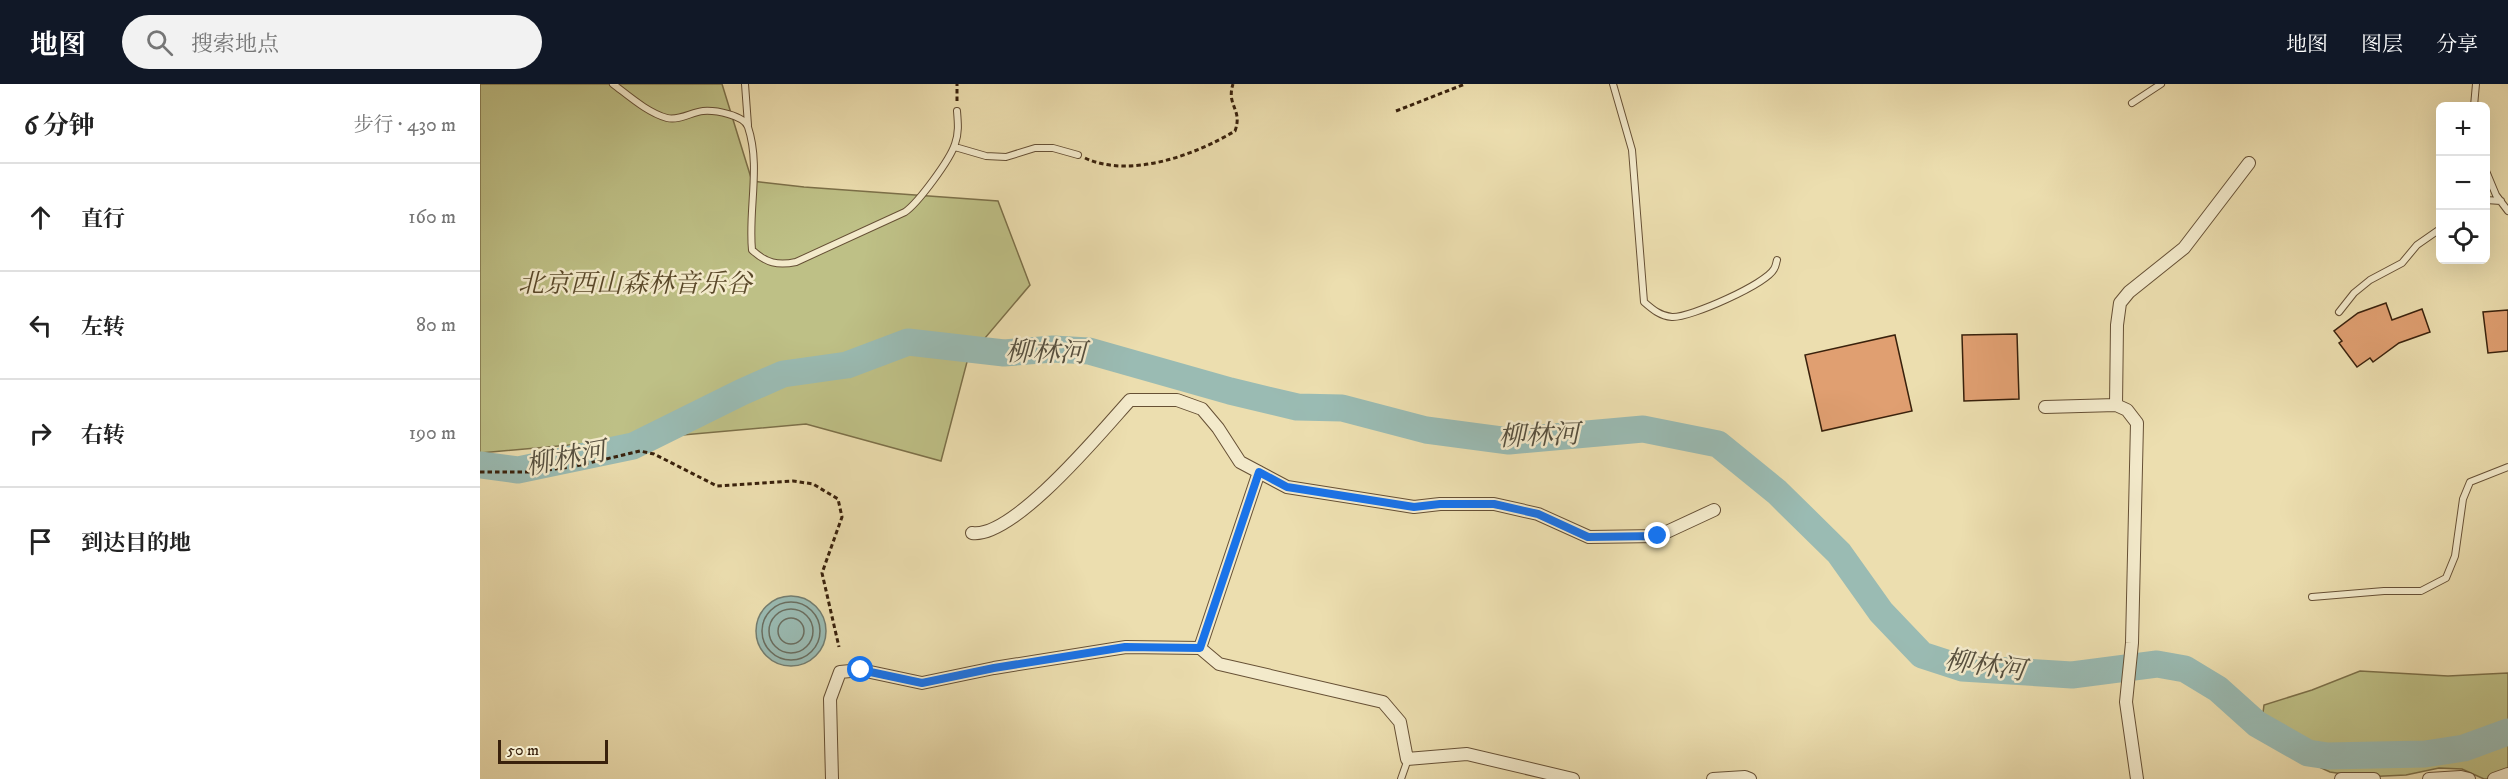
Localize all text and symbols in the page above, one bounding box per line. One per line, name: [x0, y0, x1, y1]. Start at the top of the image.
search box: [122, 15, 542, 69]
icon: search: [143, 26, 176, 59]
text: 地图: [30, 28, 86, 63]
text: 搜索地点: [191, 31, 279, 58]
text: 地图: [2286, 32, 2328, 58]
text: 图层: [2361, 32, 2403, 58]
text: 分享: [2436, 32, 2478, 58]
map controls: [2436, 102, 2490, 264]
button: +: [2436, 102, 2490, 156]
text: 6 分钟: [24, 110, 95, 143]
text: 步行 · 430 m: [354, 113, 456, 138]
button: −: [2436, 156, 2490, 210]
icon: ahead: [24, 201, 57, 234]
text: 160 m: [408, 205, 456, 230]
text: 直行: [81, 206, 125, 233]
button: locate: [2436, 210, 2490, 264]
park label: 北京西山森林音乐谷: [518, 268, 754, 301]
icon: left: [24, 309, 57, 342]
text: 80 m: [416, 313, 456, 338]
text: 左转: [81, 314, 125, 341]
water label: 柳林河: [1005, 335, 1092, 371]
icon: right: [24, 417, 57, 450]
water label: 柳林河: [1498, 417, 1585, 454]
text: 190 m: [409, 421, 456, 446]
text: 右转: [81, 422, 125, 449]
water label: 柳林河: [523, 434, 614, 483]
route end: [1644, 522, 1670, 548]
icon: arrive: [24, 525, 57, 558]
text: 到达目的地: [81, 530, 191, 557]
water label: 柳林河: [1943, 644, 2032, 689]
route start: [847, 656, 873, 682]
scale bar: [498, 737, 608, 764]
text: 50 m: [507, 740, 539, 760]

